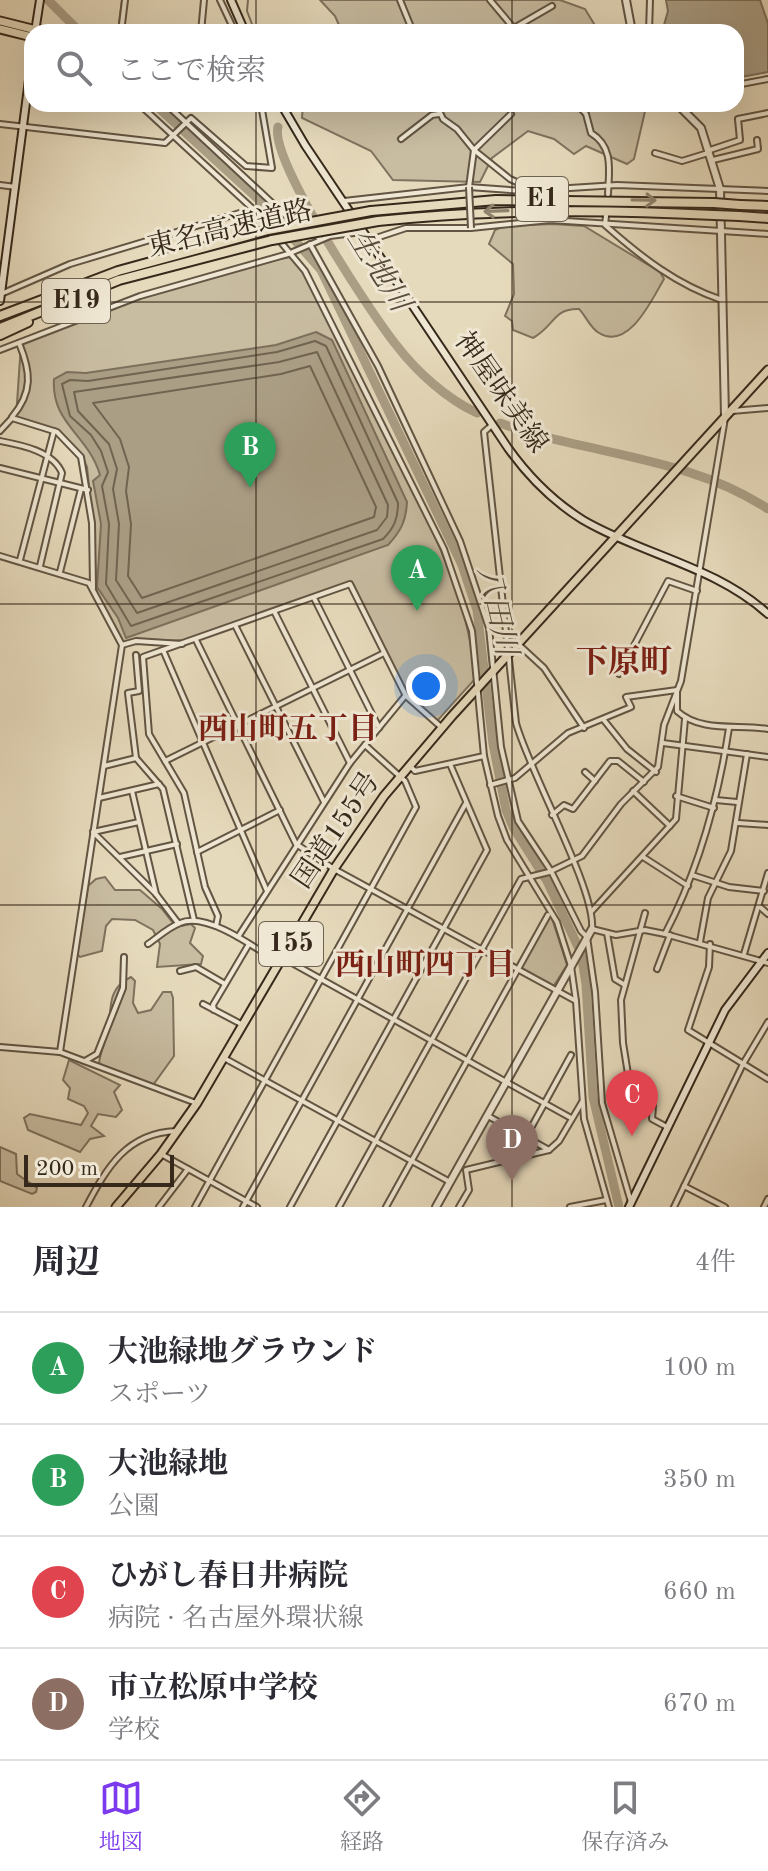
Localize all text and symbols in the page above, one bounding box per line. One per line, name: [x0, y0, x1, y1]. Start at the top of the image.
search box: [24, 24, 744, 112]
icon: search: [52, 46, 96, 90]
text: ここで検索: [116, 57, 266, 87]
road number: E1: [516, 177, 568, 221]
one-way arrow: [630, 192, 657, 208]
street label: 東名高速道路: [144, 195, 315, 263]
one-way arrow: [483, 204, 510, 219]
water label: 生地川: [341, 223, 419, 320]
road number: E19: [42, 279, 110, 323]
street label: 神屋味美線: [448, 326, 554, 458]
pin: B: [224, 422, 276, 488]
pin: A: [391, 545, 443, 611]
water label: 八田川: [471, 563, 523, 661]
district label: 下原町: [576, 644, 672, 680]
your location: [406, 666, 446, 706]
district label: 西山町五丁目: [198, 712, 378, 745]
street label: 国道155号: [286, 766, 386, 894]
road number: 155: [259, 922, 323, 966]
district label: 西山町四丁目: [335, 948, 515, 981]
pin: C: [606, 1070, 658, 1136]
pin: D: [486, 1115, 538, 1181]
scale bar: [24, 1151, 174, 1187]
text: 200 m: [36, 1158, 98, 1180]
text: 周辺: [32, 1247, 100, 1281]
text: 4件: [695, 1250, 736, 1276]
text: 大池緑地グラウンド: [108, 1338, 378, 1368]
text: A: [48, 1355, 68, 1381]
text: 100 m: [663, 1355, 736, 1381]
text: スポーツ: [108, 1382, 211, 1408]
text: 大池緑地: [108, 1450, 228, 1480]
text: B: [49, 1467, 67, 1493]
text: 350 m: [663, 1467, 736, 1493]
text: 公園: [108, 1494, 160, 1520]
text: ひがし春日井病院: [108, 1562, 348, 1592]
text: C: [49, 1579, 67, 1605]
text: 660 m: [663, 1579, 736, 1605]
text: 病院 · 名古屋外環状線: [108, 1606, 364, 1632]
text: 市立松原中学校: [108, 1674, 318, 1704]
text: D: [48, 1691, 68, 1717]
text: 670 m: [663, 1691, 736, 1717]
text: 学校: [108, 1718, 160, 1744]
tab: 地図: [99, 1776, 143, 1857]
tab: 経路: [340, 1776, 384, 1857]
tab: 保存済み: [581, 1776, 669, 1857]

